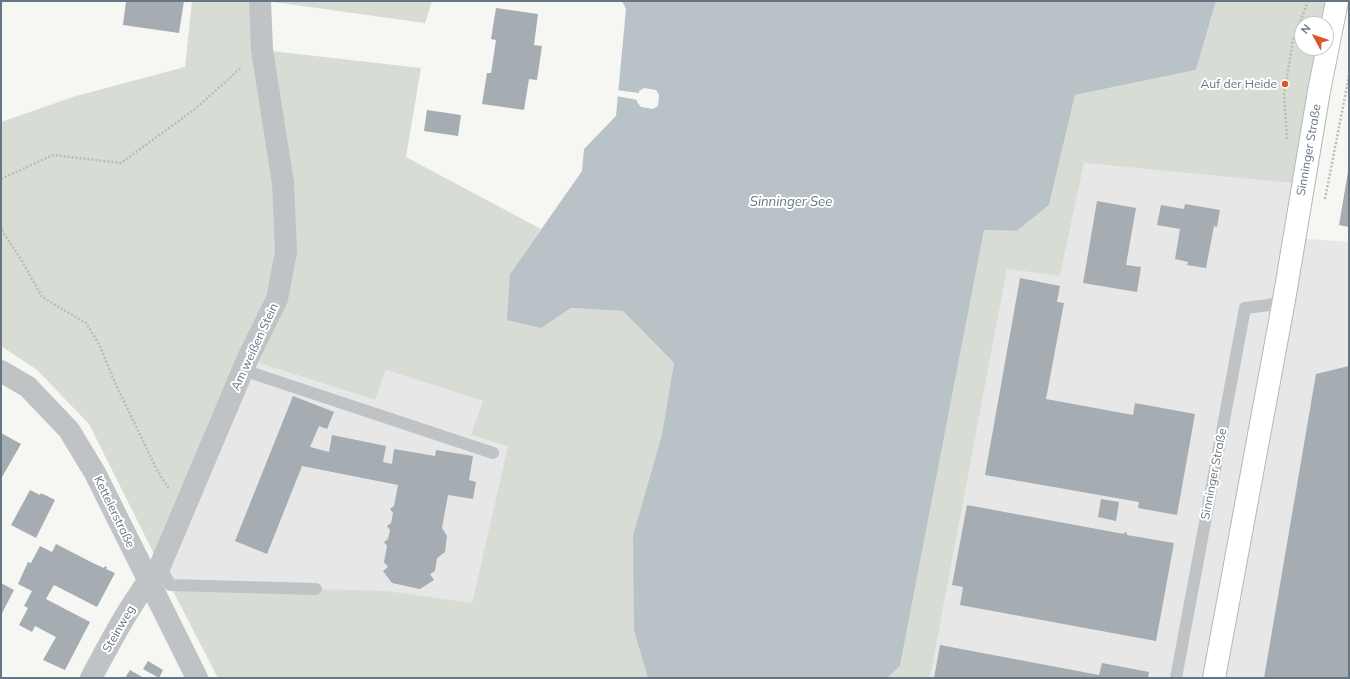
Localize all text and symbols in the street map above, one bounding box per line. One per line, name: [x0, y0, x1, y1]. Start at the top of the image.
north arrow: [1294, 16, 1334, 56]
text: N: [1298, 21, 1314, 37]
place label: Auf der Heide: [1201, 77, 1277, 91]
marker: Auf der Heide: [1280, 79, 1290, 89]
street label: Sinninger Straße: [1294, 103, 1324, 197]
water label: Sinninger See: [750, 194, 832, 210]
street label: Am weißen Stein: [229, 301, 281, 393]
street label: Sinninger Straße: [1198, 427, 1230, 521]
street label: Kettelerstraße: [90, 474, 138, 550]
street label: Steinweg: [100, 603, 138, 655]

